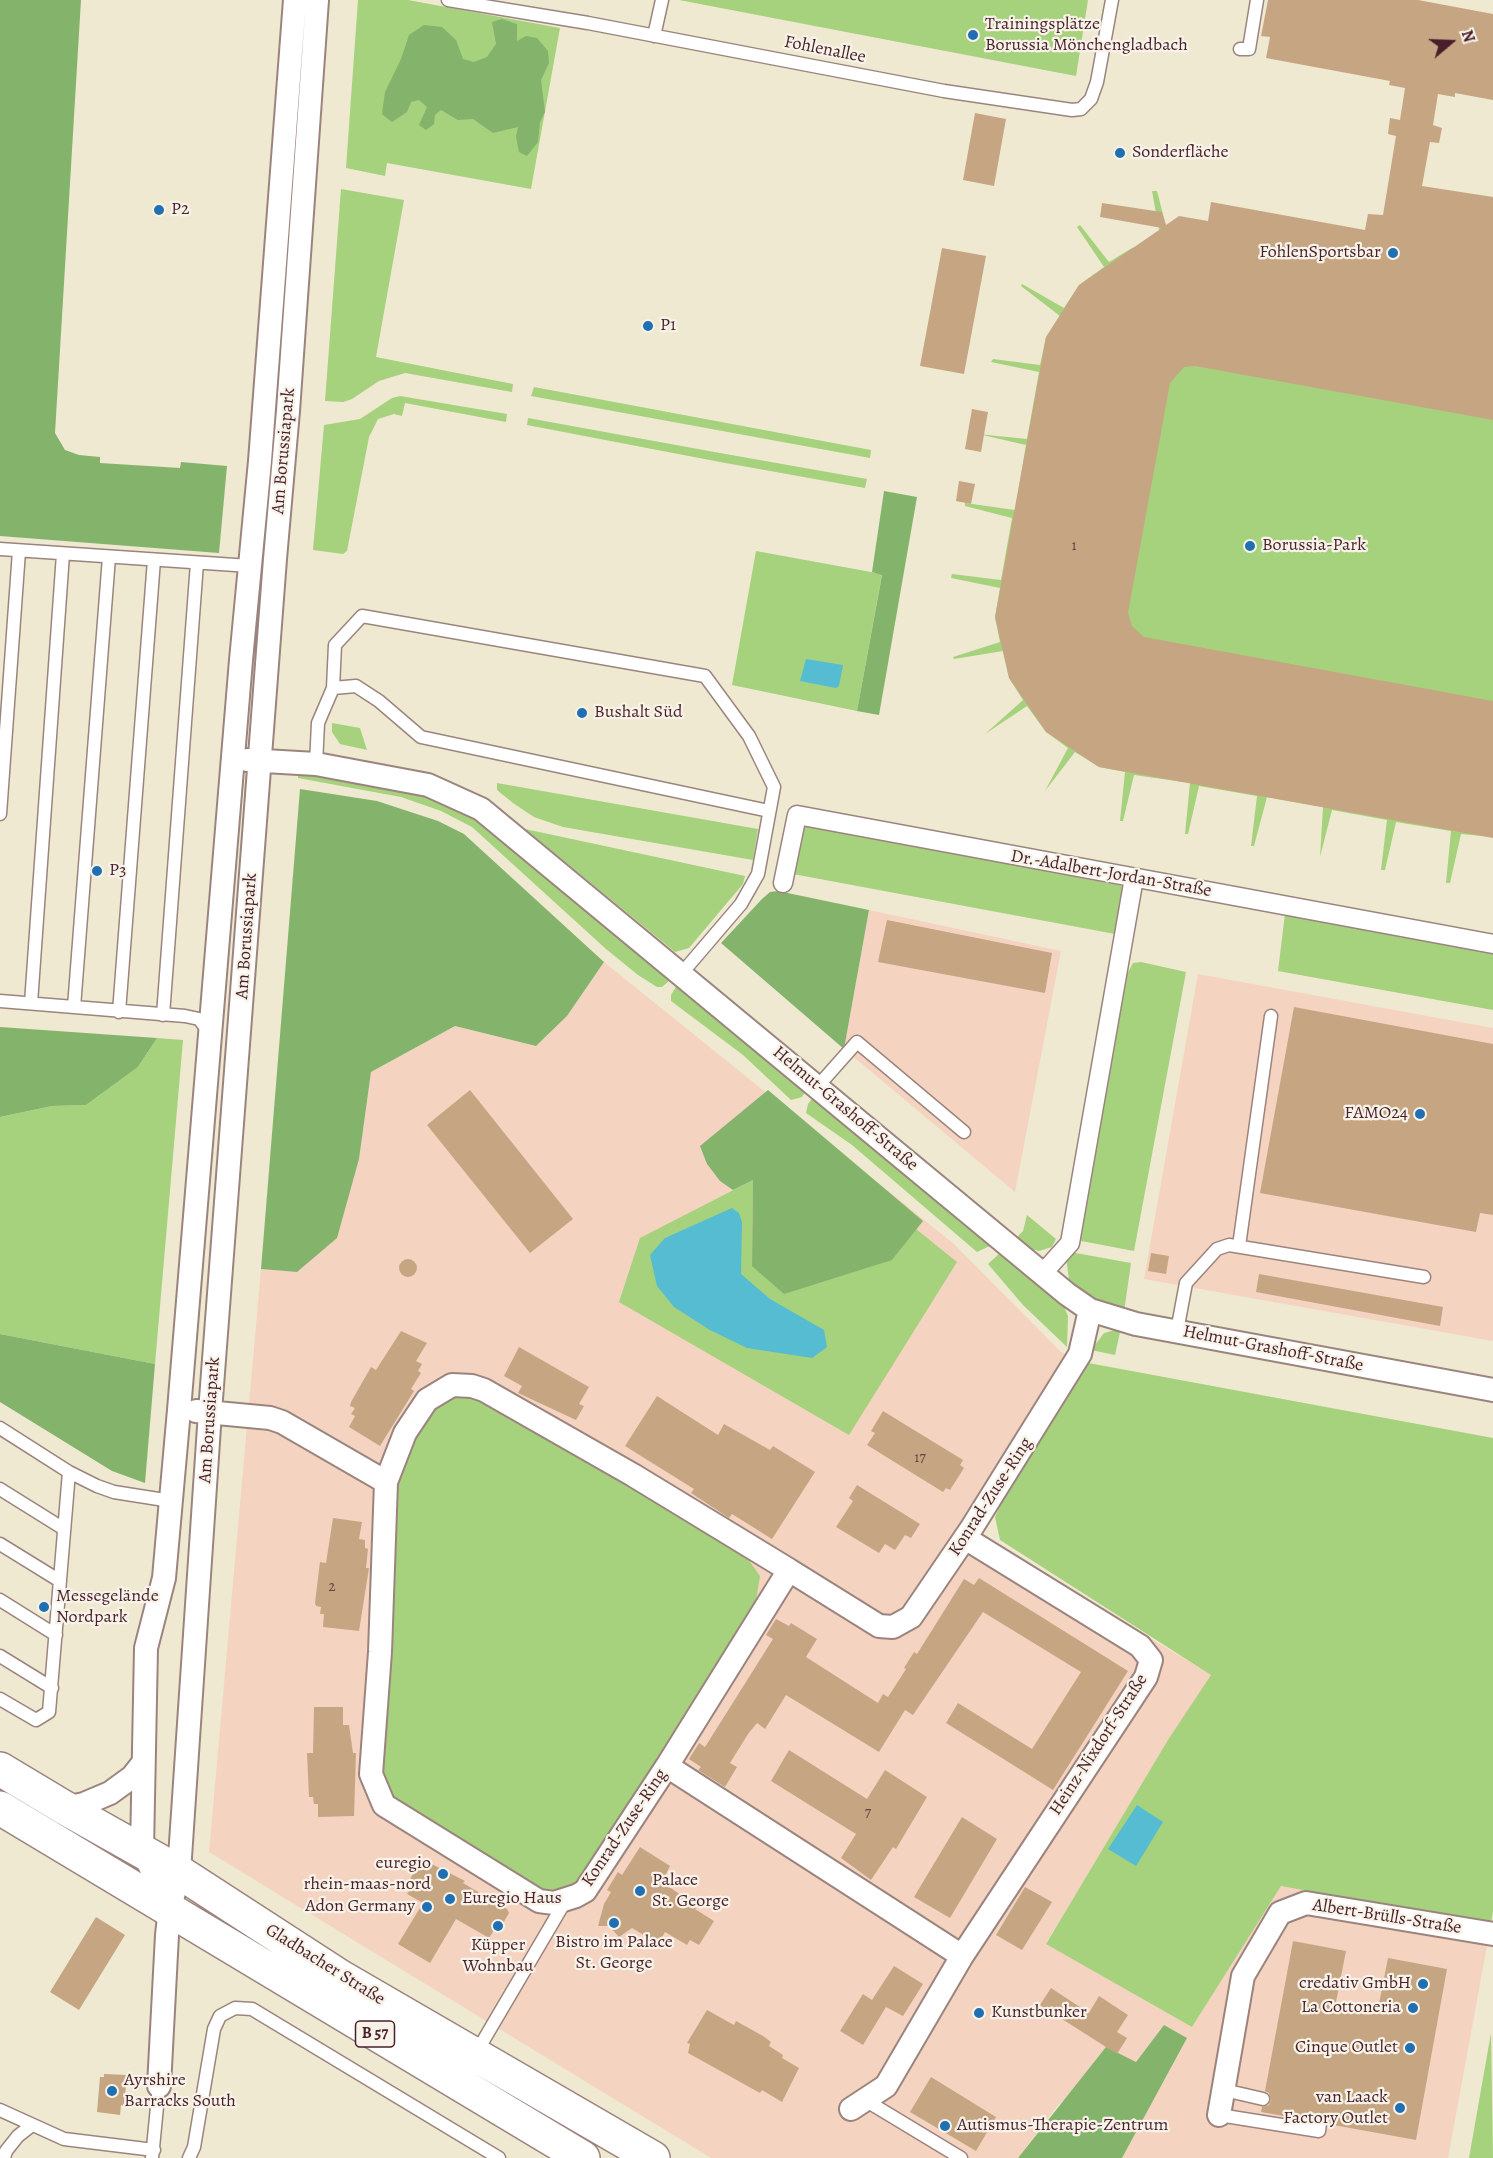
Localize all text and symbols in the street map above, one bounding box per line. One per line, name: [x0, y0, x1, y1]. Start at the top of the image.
north arrow: [1421, 12, 1481, 72]
place label: Trainingsplätze Borussia Mönchengladbach: [985, 14, 1188, 57]
text: N: [1456, 27, 1480, 45]
marker: Trainingsplätze Borussia Mönchengladbach: [966, 28, 980, 42]
street label: Fohlenallee: [782, 32, 868, 68]
place label: Sonderfläche: [1132, 142, 1229, 164]
marker: Sonderfläche: [1113, 146, 1127, 160]
place label: P2: [171, 199, 189, 221]
marker: P2: [152, 203, 166, 217]
place label: FohlenSportsbar: [1259, 242, 1381, 264]
marker: FohlenSportsbar: [1386, 246, 1400, 260]
place label: P1: [660, 315, 676, 337]
marker: P1: [641, 319, 655, 333]
street label: Am Borussiapark: [268, 387, 300, 515]
place label: Borussia-Park: [1262, 535, 1366, 557]
house number: 1: [1071, 537, 1077, 555]
marker: Borussia-Park: [1243, 539, 1257, 553]
place label: Bushalt Süd: [594, 702, 683, 724]
marker: Bushalt Süd: [575, 706, 589, 720]
street label: Dr.-Adalbert-Jordan-Straße: [1009, 846, 1213, 902]
place label: P3: [109, 860, 126, 882]
marker: P3: [90, 864, 104, 878]
street label: Am Borussiapark: [232, 872, 262, 1000]
street label: Helmut-Grashoff-Straße: [768, 1042, 922, 1176]
place label: FAMO24: [1344, 1103, 1408, 1125]
marker: FAMO24: [1413, 1107, 1427, 1121]
street label: Helmut-Grashoff-Straße: [1181, 1321, 1365, 1377]
street label: Am Borussiapark: [195, 1356, 225, 1484]
street label: Konrad-Zuse-Ring: [945, 1434, 1037, 1560]
house number: 17: [914, 1449, 926, 1467]
house number: 2: [328, 1578, 336, 1596]
place label: Messegelände Nordpark: [56, 1586, 159, 1628]
marker: Messegelände Nordpark: [37, 1600, 51, 1614]
street label: Heinz-Nixdorf-Straße: [1045, 1670, 1153, 1820]
street label: Konrad-Zuse-Ring: [578, 1765, 672, 1891]
house number: 7: [865, 1804, 871, 1822]
place label: euregio rhein-maas-nord: [304, 1853, 431, 1896]
marker: euregio rhein-maas-nord: [436, 1867, 450, 1881]
place label: Palace St. George: [652, 1870, 729, 1912]
marker: Palace St. George: [633, 1884, 647, 1898]
place label: Euregio Haus: [462, 1888, 562, 1910]
marker: Euregio Haus: [443, 1892, 457, 1906]
street label: Albert-Brülls-Straße: [1311, 1895, 1463, 1939]
place label: Adon Germany: [305, 1896, 415, 1918]
marker: Adon Germany: [420, 1900, 434, 1914]
marker: Bistro im Palace St. George: [607, 1916, 621, 1930]
marker: Küpper Wohnbau: [491, 1919, 505, 1933]
street label: Gladbacher Straße: [261, 1920, 389, 2010]
place label: Bistro im Palace St. George: [555, 1932, 673, 1974]
place label: Küpper Wohnbau: [462, 1935, 534, 1978]
place label: credativ GmbH: [1299, 1973, 1411, 1995]
marker: credativ GmbH: [1416, 1977, 1430, 1991]
place label: La Cottoneria: [1301, 1997, 1401, 2019]
marker: La Cottoneria: [1406, 2001, 1420, 2015]
place label: Kunstbunker: [991, 2002, 1087, 2024]
marker: Kunstbunker: [972, 2006, 986, 2020]
road number: B 57: [356, 2021, 394, 2047]
place label: Cinque Outlet: [1295, 2037, 1398, 2059]
marker: Cinque Outlet: [1403, 2041, 1417, 2055]
place label: Ayrshire Barracks South: [124, 2070, 236, 2112]
marker: Ayrshire Barracks South: [105, 2084, 119, 2098]
place label: van Laack Factory Outlet: [1283, 2087, 1388, 2130]
marker: van Laack Factory Outlet: [1393, 2101, 1407, 2115]
place label: Autismus-Therapie-Zentrum: [957, 2115, 1168, 2137]
marker: Autismus-Therapie-Zentrum: [938, 2119, 952, 2133]

